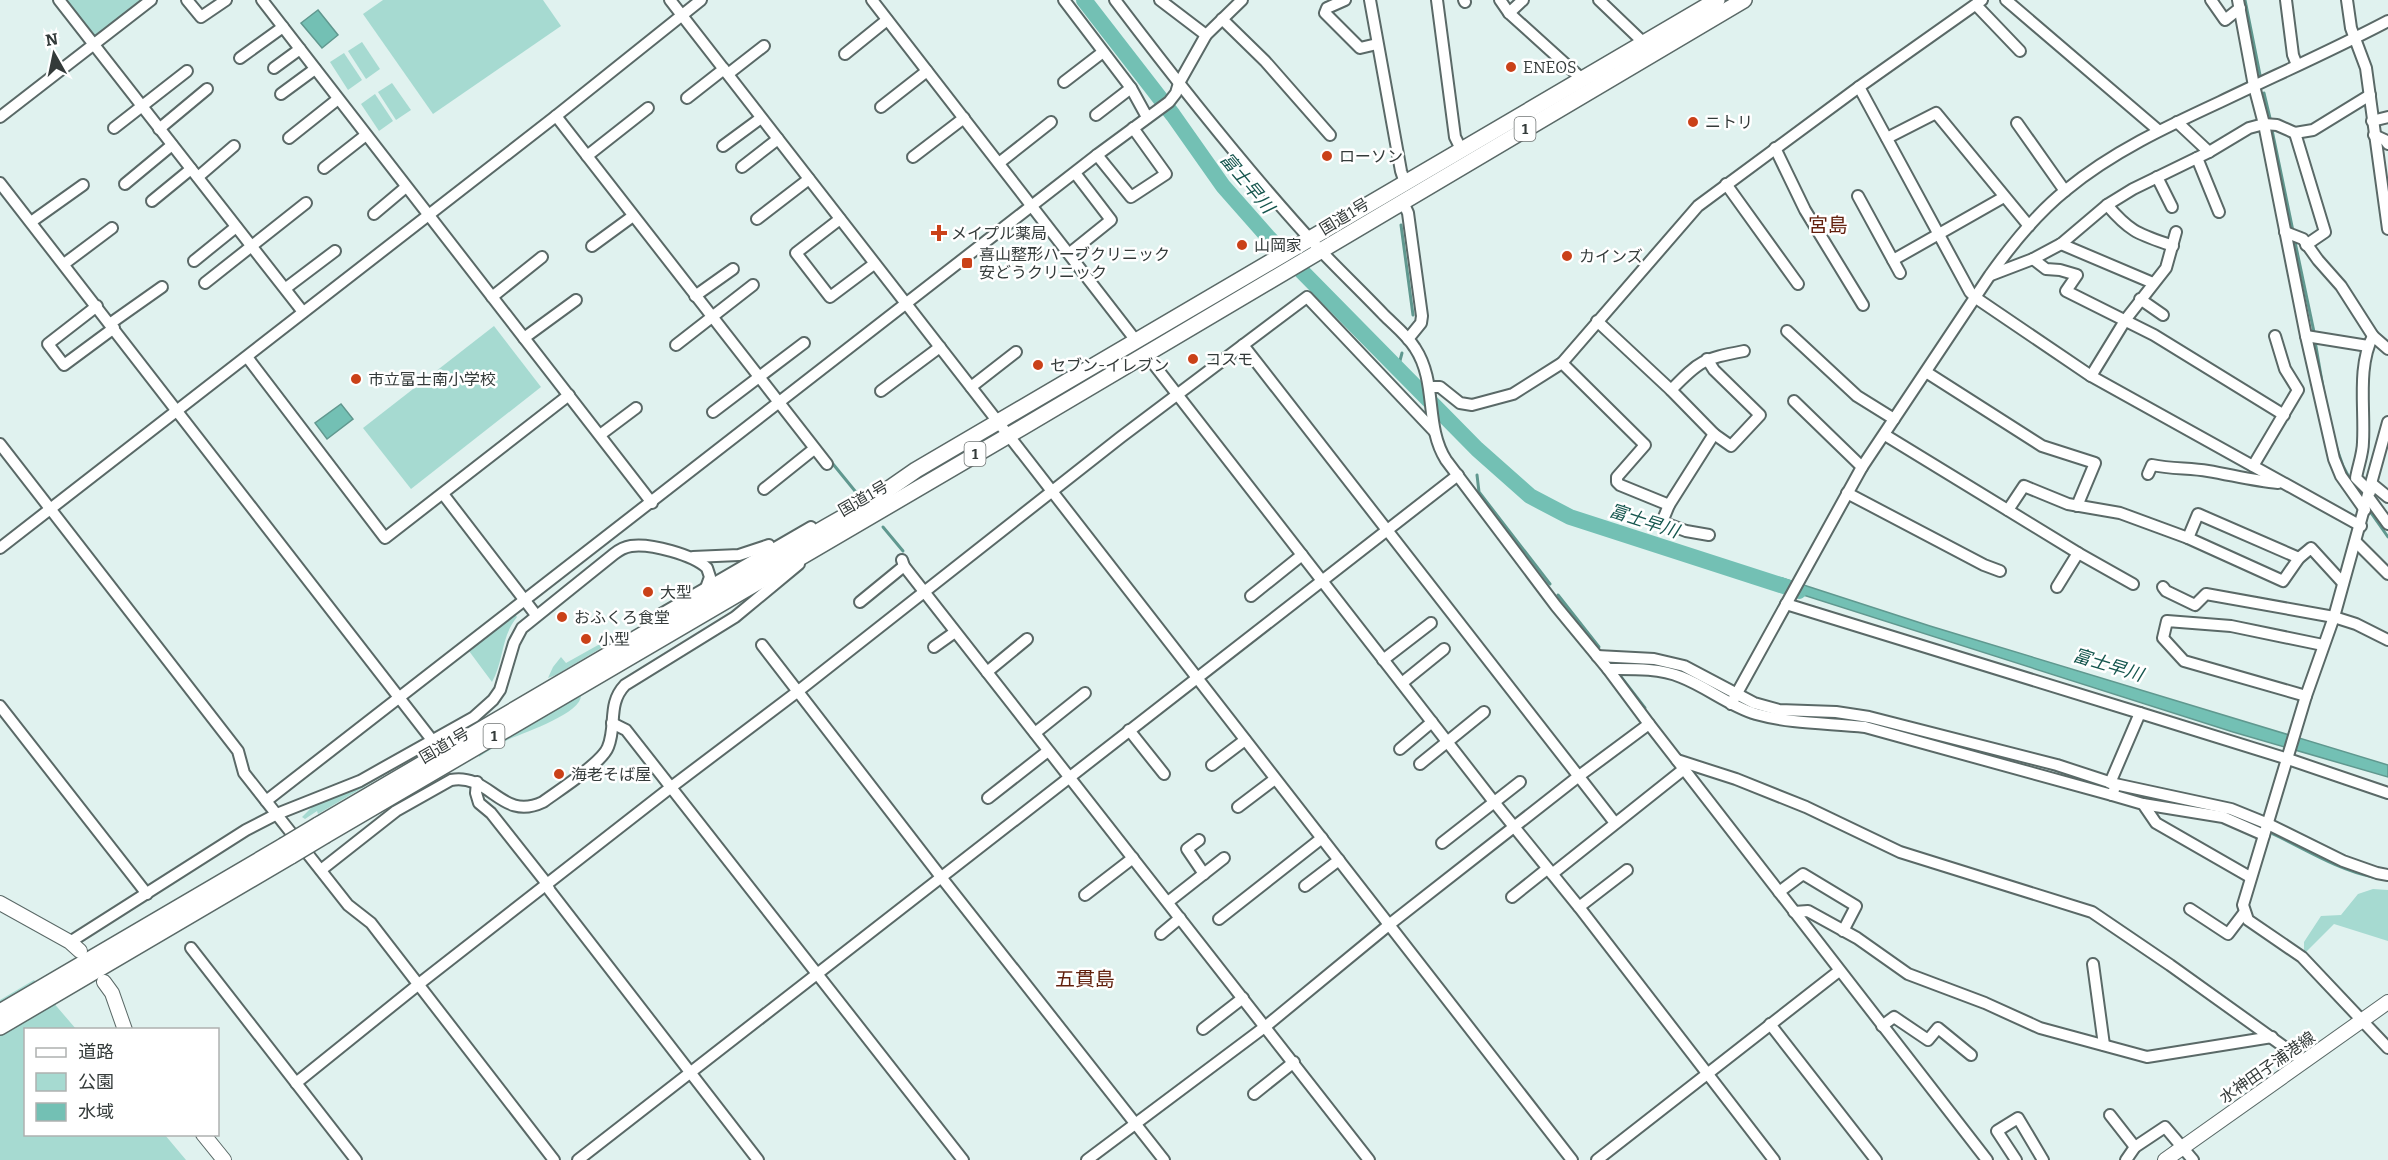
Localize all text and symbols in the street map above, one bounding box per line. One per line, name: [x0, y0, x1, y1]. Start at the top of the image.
north arrow: [24, 24, 84, 84]
text: N: [44, 29, 59, 50]
place label: ENEOS: [1523, 58, 1577, 77]
marker: ENEOS: [1504, 60, 1518, 74]
place label: ニトリ: [1705, 113, 1753, 132]
marker: ニトリ: [1686, 115, 1700, 129]
road number: 1: [1514, 117, 1536, 141]
place label: ローソン: [1339, 147, 1403, 166]
water label: 富士早川: [1215, 148, 1280, 219]
marker: ローソン: [1320, 149, 1334, 163]
street label: 国道1号: [1316, 194, 1373, 239]
district label: 宮島: [1808, 213, 1848, 237]
place label: メイプル薬局: [951, 224, 1047, 243]
marker: メイプル薬局: [932, 226, 946, 240]
place label: 山岡家: [1254, 236, 1302, 255]
marker: 山岡家: [1235, 238, 1249, 252]
place label: 喜山整形ハーブクリニック 安どうクリニック: [979, 245, 1170, 282]
place label: カインズ: [1579, 247, 1643, 266]
marker: カインズ: [1560, 249, 1574, 263]
marker: 喜山整形ハーブクリニック 安どうクリニック: [960, 256, 974, 270]
place label: コスモ: [1205, 350, 1253, 369]
marker: コスモ: [1186, 352, 1200, 366]
place label: セブン-イレブン: [1050, 356, 1169, 375]
marker: セブン-イレブン: [1031, 358, 1045, 372]
place label: 市立富士南小学校: [368, 370, 496, 389]
marker: 市立富士南小学校: [349, 372, 363, 386]
road number: 1: [964, 442, 986, 466]
street label: 国道1号: [835, 477, 892, 520]
water label: 富士早川: [1606, 499, 1684, 543]
place label: 大型: [660, 583, 692, 602]
marker: 大型: [641, 585, 655, 599]
place label: おふくろ食堂: [574, 608, 670, 627]
marker: おふくろ食堂: [555, 610, 569, 624]
place label: 小型: [598, 630, 630, 649]
marker: 小型: [579, 632, 593, 646]
water label: 富士早川: [2070, 644, 2148, 687]
street label: 国道1号: [416, 724, 473, 767]
road number: 1: [484, 724, 504, 748]
place label: 海老そば屋: [571, 765, 651, 784]
marker: 海老そば屋: [552, 767, 566, 781]
district label: 五貫島: [1055, 967, 1115, 991]
legend: [24, 1028, 219, 1136]
street label: 水神田子浦港線: [2216, 1028, 2319, 1107]
text: 道路: [78, 1041, 114, 1063]
text: 公園: [78, 1071, 114, 1093]
text: 水域: [78, 1101, 114, 1123]

